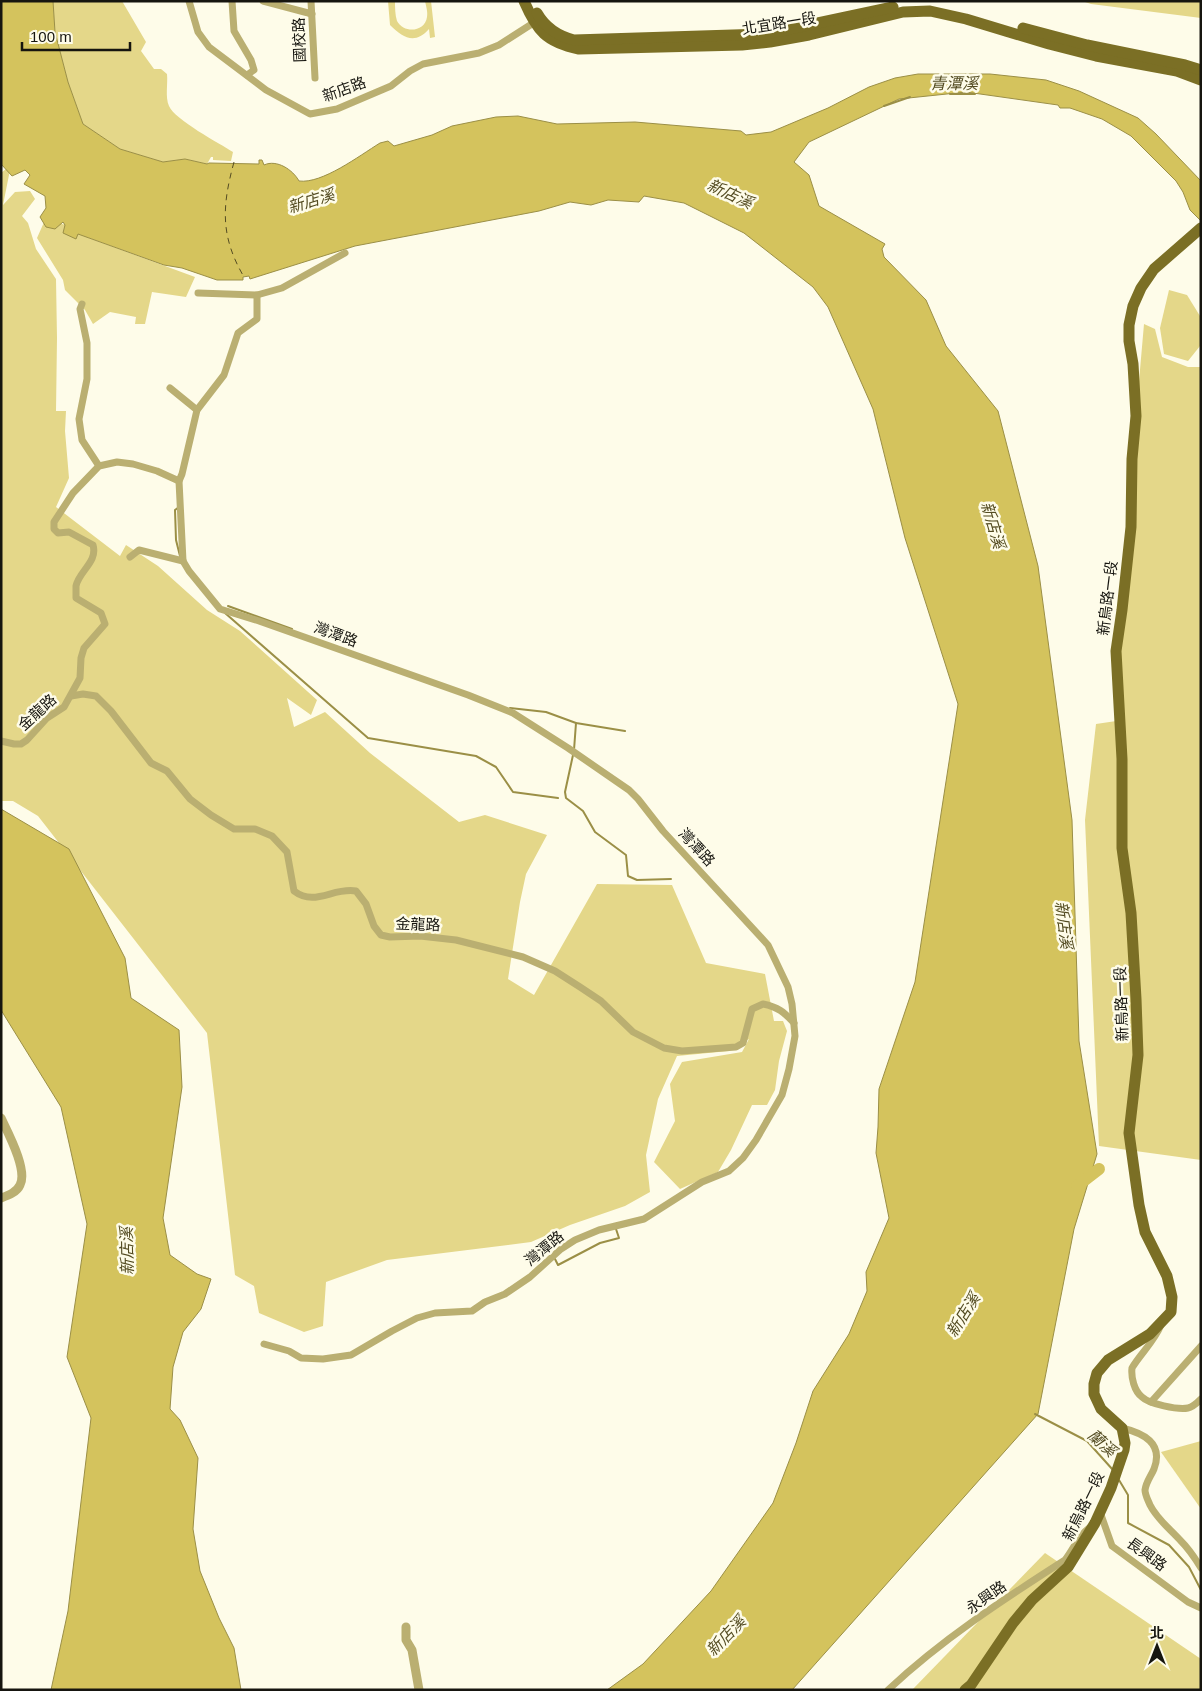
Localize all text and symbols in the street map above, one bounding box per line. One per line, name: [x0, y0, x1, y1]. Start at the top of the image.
street label: 北宜路一段: [741, 9, 817, 37]
street label: 國校路: [290, 17, 308, 63]
scale bar: [22, 20, 130, 52]
text: 100 m: [30, 28, 72, 45]
street label: 新店路: [320, 73, 368, 105]
water label: 青潭溪: [930, 75, 980, 92]
water label: 新店溪: [705, 176, 757, 213]
water label: 新店溪: [286, 185, 338, 216]
water label: 新店溪: [978, 500, 1008, 552]
street label: 新烏路一段: [1094, 560, 1120, 636]
street label: 灣潭路: [312, 618, 360, 650]
street label: 金龍路: [15, 691, 59, 733]
street label: 灣潭路: [675, 825, 719, 869]
water label: 新店溪: [1053, 900, 1076, 952]
street label: 金龍路: [395, 915, 441, 933]
street label: 新烏路一段: [1111, 966, 1131, 1042]
water label: 新店溪: [118, 1225, 136, 1275]
street label: 灣潭路: [521, 1227, 567, 1269]
water label: 新店溪: [943, 1288, 984, 1340]
water label: 蘭溪: [1084, 1426, 1121, 1461]
street label: 新烏路一段: [1059, 1469, 1107, 1543]
street label: 長興路: [1124, 1534, 1170, 1574]
street label: 永興路: [963, 1577, 1009, 1617]
water label: 新店溪: [703, 1611, 750, 1659]
north arrow: [1132, 1621, 1182, 1671]
text: 北: [1150, 1625, 1164, 1641]

